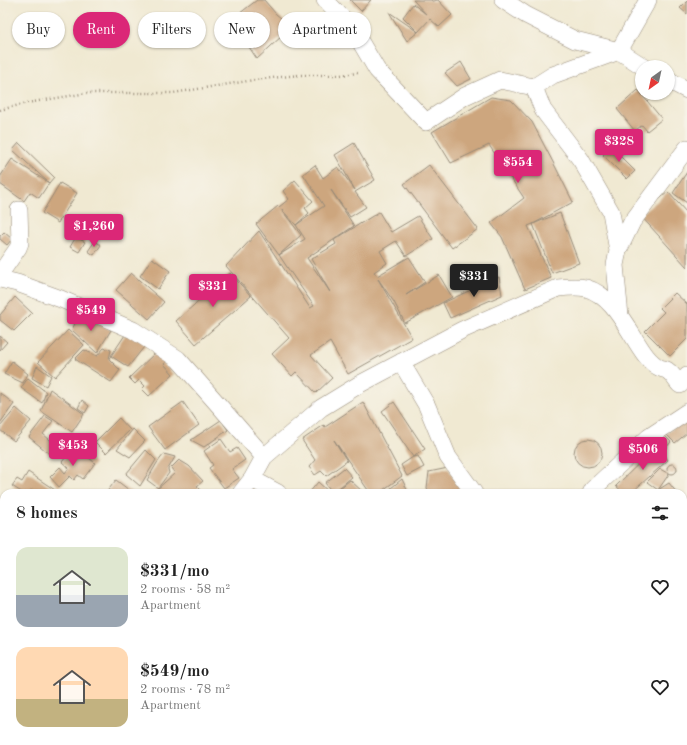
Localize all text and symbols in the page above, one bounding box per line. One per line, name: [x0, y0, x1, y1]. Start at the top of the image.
chip: Buy: [12, 12, 65, 48]
chip: Rent: [73, 12, 130, 48]
chip: Filters: [138, 12, 206, 48]
chip: New: [214, 12, 270, 48]
chip: Apartment: [278, 12, 371, 48]
north arrow: [635, 60, 675, 100]
map controls: [635, 60, 675, 100]
pin: $328: [595, 129, 643, 163]
text: $328: [604, 135, 634, 148]
pin: $554: [494, 150, 542, 184]
text: $554: [503, 156, 533, 169]
pin: $1,260: [61, 214, 127, 248]
text: $1,260: [73, 220, 115, 233]
pin: $331: [450, 264, 498, 298]
text: $331: [459, 270, 489, 283]
pin: $331: [189, 274, 237, 308]
text: $331: [198, 280, 228, 293]
pin: $549: [67, 298, 115, 332]
text: $549: [76, 304, 106, 317]
pin: $453: [49, 433, 97, 467]
pin: $506: [619, 437, 667, 471]
text: $453: [58, 439, 88, 452]
text: $506: [628, 443, 658, 456]
icon: filters: [649, 502, 671, 524]
text: 8 homes: [16, 505, 78, 522]
icon: home: [48, 563, 96, 611]
text: $331/mo: [140, 563, 209, 580]
icon: heart: [649, 576, 671, 598]
text: 2 rooms · 58 m²: [140, 583, 230, 596]
text: Apartment: [140, 599, 201, 612]
icon: home: [48, 663, 96, 711]
text: $549/mo: [140, 663, 209, 680]
icon: heart: [649, 676, 671, 698]
text: 2 rooms · 78 m²: [140, 683, 230, 696]
text: Apartment: [140, 699, 201, 712]

